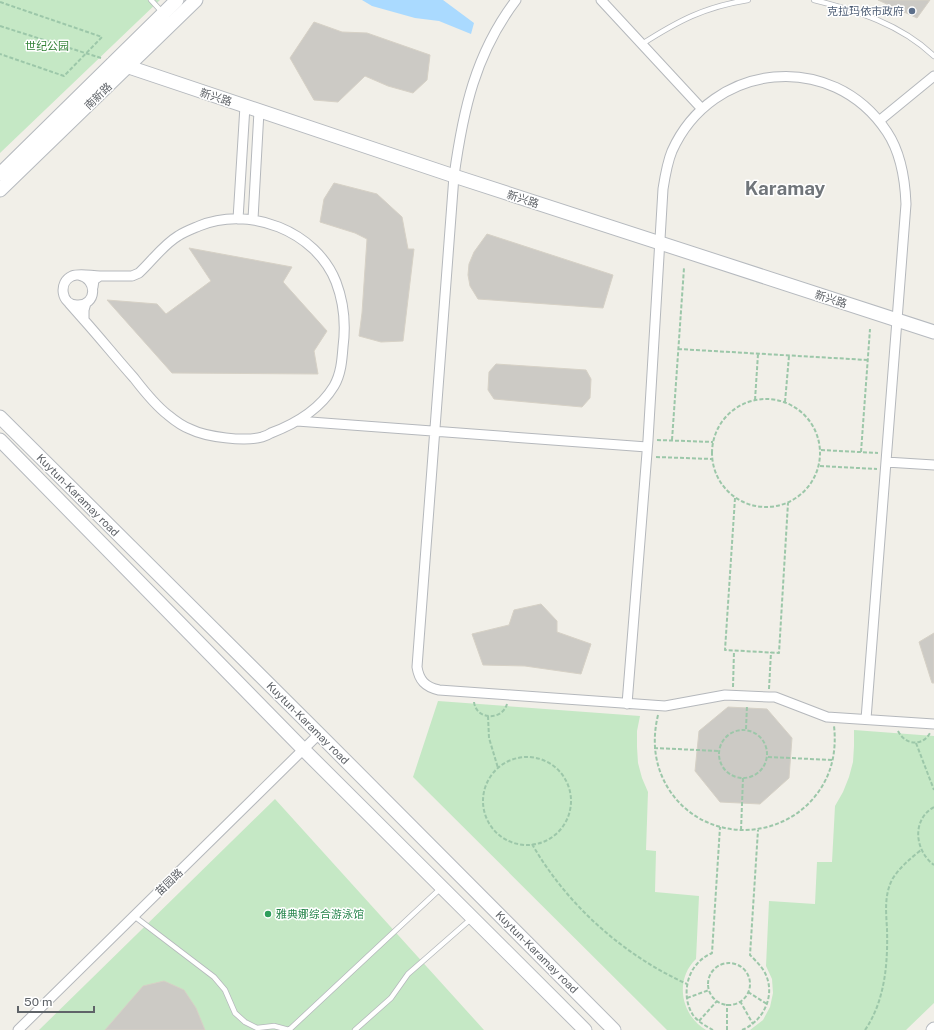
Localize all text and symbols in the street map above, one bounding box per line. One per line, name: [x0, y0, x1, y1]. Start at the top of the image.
place label: 克拉玛依市政府: [827, 5, 904, 17]
marker: 克拉玛依市政府: [907, 6, 917, 16]
park label: 世纪公园: [25, 40, 69, 52]
street label: 南新路: [82, 80, 114, 112]
street label: 新兴路: [198, 86, 234, 108]
district label: Karamay: [745, 177, 826, 199]
street label: 新兴路: [505, 188, 541, 210]
street label: 新兴路: [813, 288, 849, 310]
street label: Kuytun-Karamay road: [34, 451, 122, 539]
street label: Kuytun-Karamay road: [264, 679, 352, 767]
street label: 苗园路: [153, 866, 185, 898]
place label: 雅典娜综合游泳馆: [276, 908, 364, 920]
street label: Kuytun-Karamay road: [493, 908, 581, 996]
marker: 雅典娜综合游泳馆: [263, 909, 273, 919]
scale bar: [18, 988, 94, 1014]
text: 50 m: [24, 995, 52, 1009]

